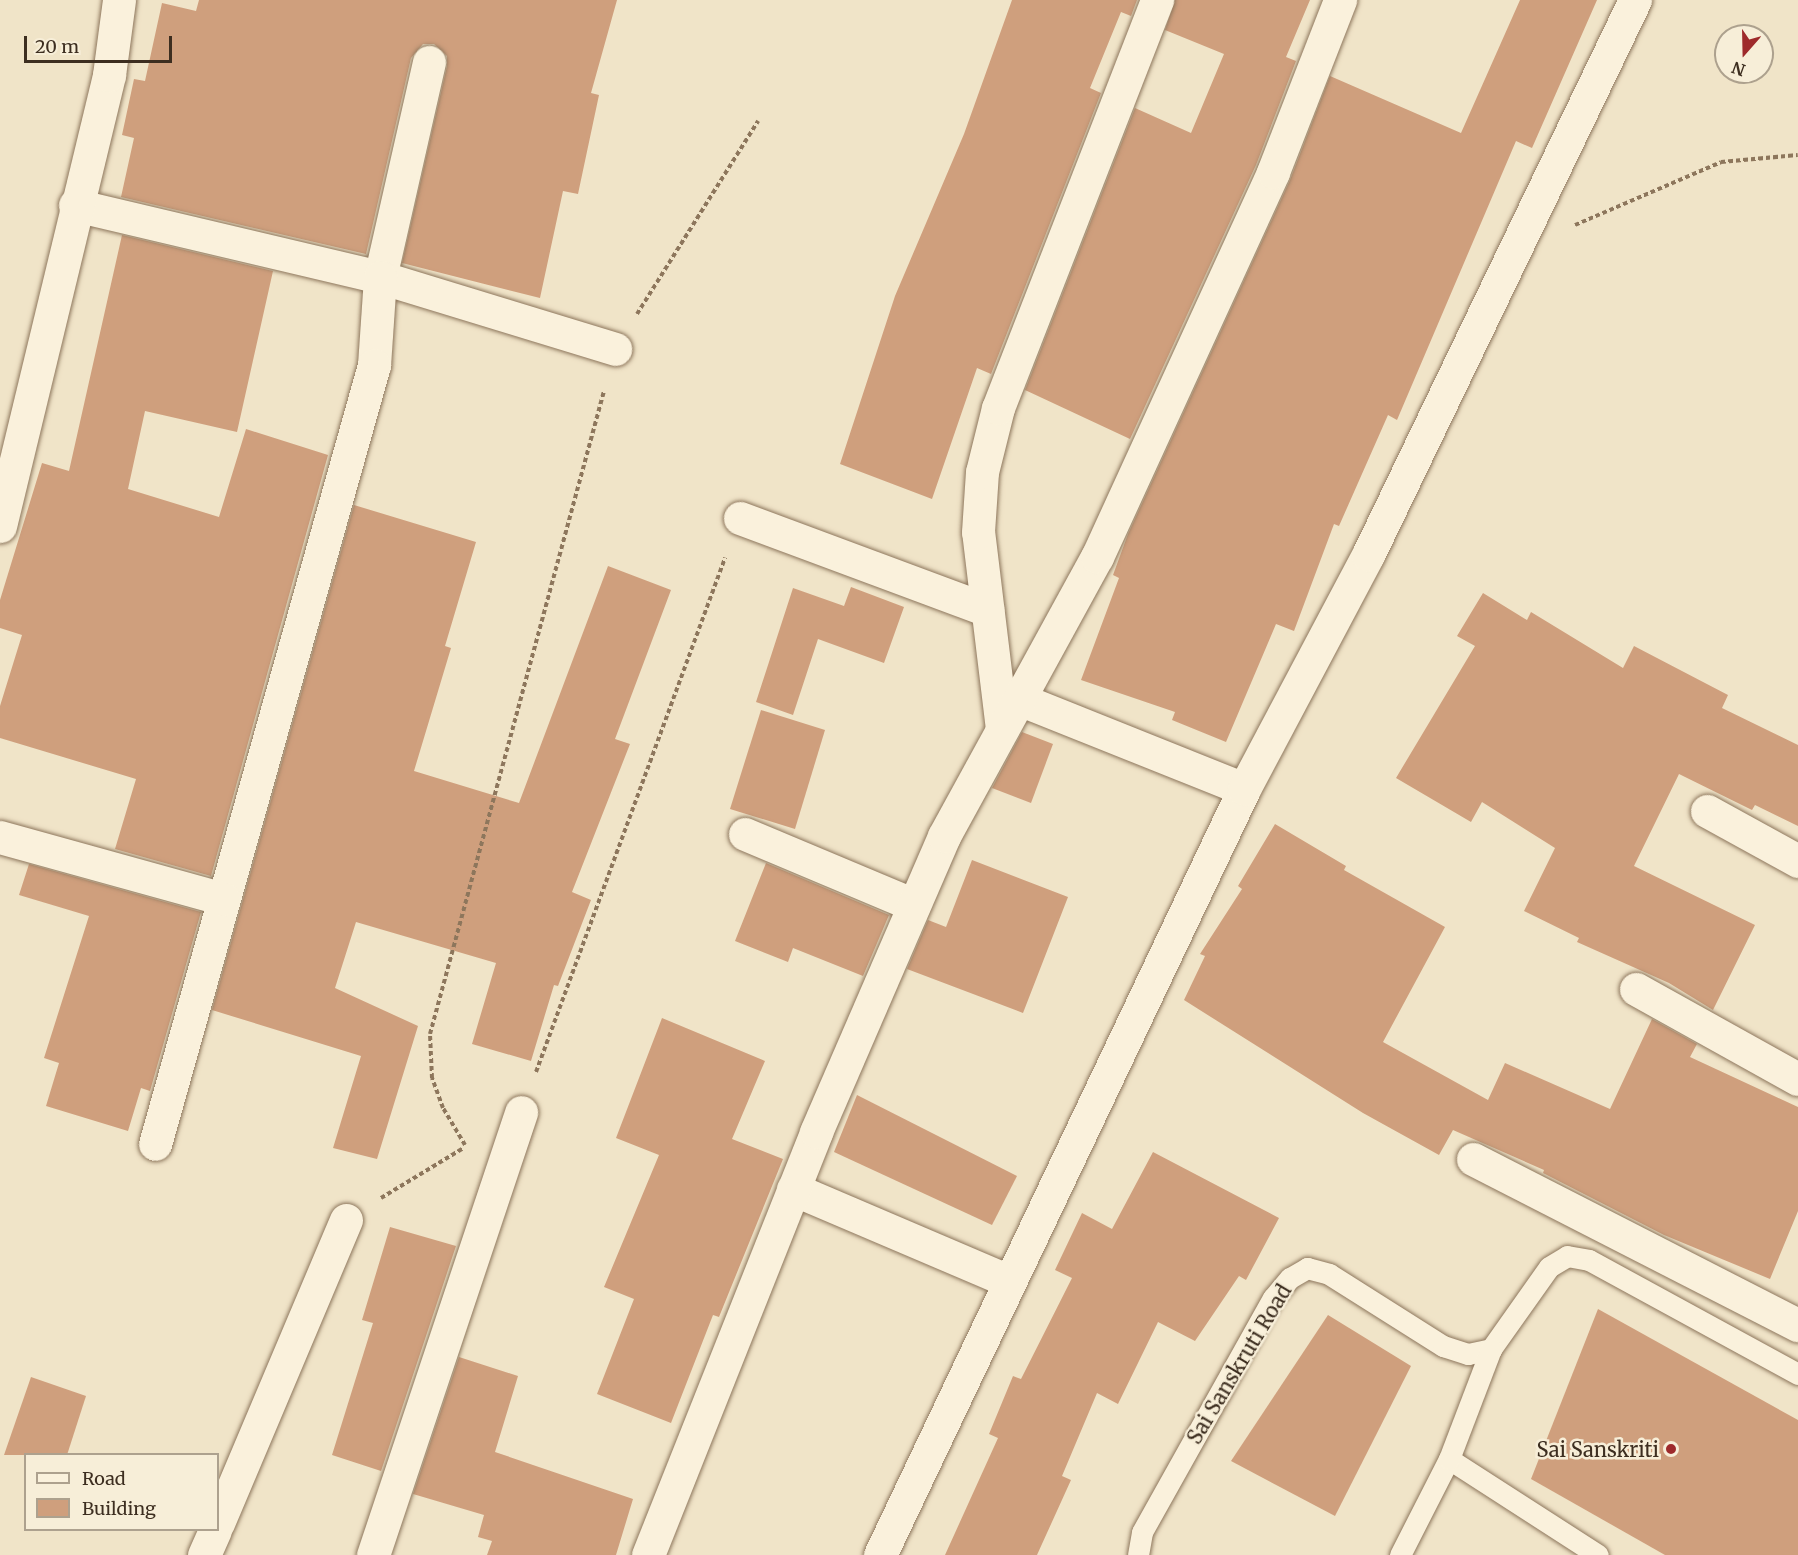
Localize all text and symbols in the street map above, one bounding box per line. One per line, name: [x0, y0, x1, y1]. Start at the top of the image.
scale bar: [27, 24, 176, 62]
north arrow: [1714, 24, 1774, 84]
text: 20 m: [35, 35, 79, 58]
text: N: [1729, 57, 1748, 81]
street label: Sai Sanskruti Road: [1182, 1280, 1296, 1448]
place label: Sai Sanskriti: [1537, 1437, 1659, 1461]
marker: Sai Sanskriti: [1664, 1442, 1678, 1456]
legend: [24, 1453, 219, 1531]
text: Road: [82, 1467, 126, 1490]
text: Building: [82, 1497, 156, 1520]

